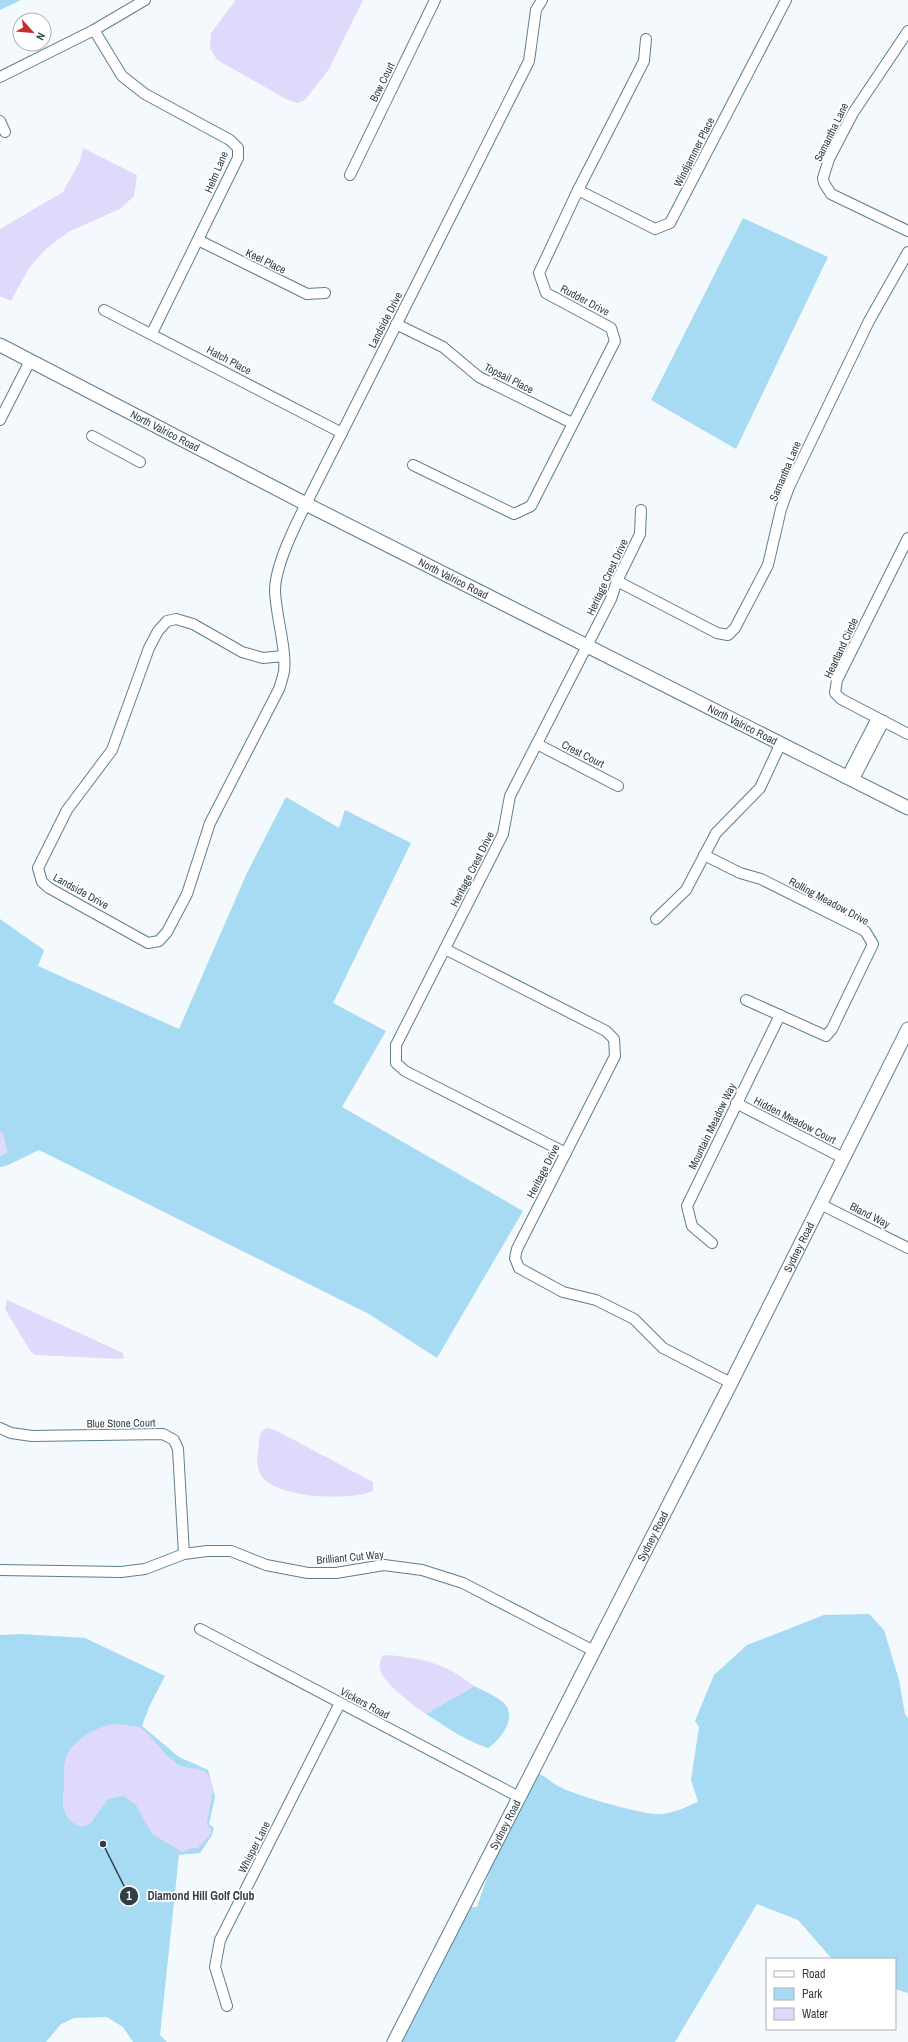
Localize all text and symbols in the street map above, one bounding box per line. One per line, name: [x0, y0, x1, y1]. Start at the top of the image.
north arrow: [12, 12, 52, 52]
text: N: [33, 30, 49, 43]
street label: Bow Court: [366, 60, 398, 104]
street label: Samantha Lane: [811, 100, 851, 164]
street label: Windjammer Place: [670, 115, 718, 189]
street label: Helm Lane: [201, 149, 231, 195]
street label: Keel Place: [244, 245, 288, 277]
street label: Rudder Drive: [558, 281, 612, 319]
street label: Landside Drive: [365, 290, 405, 350]
street label: Hatch Place: [204, 342, 254, 378]
street label: Topsail Place: [482, 360, 536, 396]
street label: North Valrico Road: [128, 407, 202, 455]
street label: Samantha Lane: [766, 439, 804, 503]
street label: Heritage Crest Drive: [583, 537, 631, 617]
street label: North Valrico Road: [416, 555, 491, 602]
street label: Heartland Circle: [821, 616, 861, 680]
street label: North Valrico Road: [705, 701, 780, 748]
street label: Crest Court: [559, 737, 607, 771]
street label: Heritage Crest Drive: [447, 829, 497, 909]
street label: Landside Drive: [51, 870, 111, 912]
street label: Rolling Meadow Drive: [787, 874, 871, 928]
street label: Mountain Meadow Way: [685, 1080, 739, 1172]
street label: Hidden Meadow Court: [752, 1093, 839, 1147]
street label: Heritage Drive: [523, 1142, 563, 1200]
street label: Bland Way: [848, 1199, 893, 1231]
street label: Sydney Road: [781, 1220, 817, 1275]
street label: Blue Stone Court: [87, 1415, 156, 1431]
street label: Sydney Road: [634, 1509, 671, 1564]
street label: Brilliant Cut Way: [316, 1547, 385, 1567]
street label: Vickers Road: [338, 1684, 392, 1722]
street label: Sydney Road: [487, 1797, 524, 1852]
street label: Whisper Lane: [235, 1819, 273, 1875]
callout: Diamond Hill Golf Club: [119, 1884, 262, 1908]
text: 1: [126, 1888, 132, 1904]
text: Diamond Hill Golf Club: [147, 1888, 255, 1904]
legend: [766, 1958, 896, 2030]
text: Road: [802, 1966, 826, 1982]
text: Park: [802, 1986, 822, 2002]
text: Water: [802, 2006, 829, 2022]

